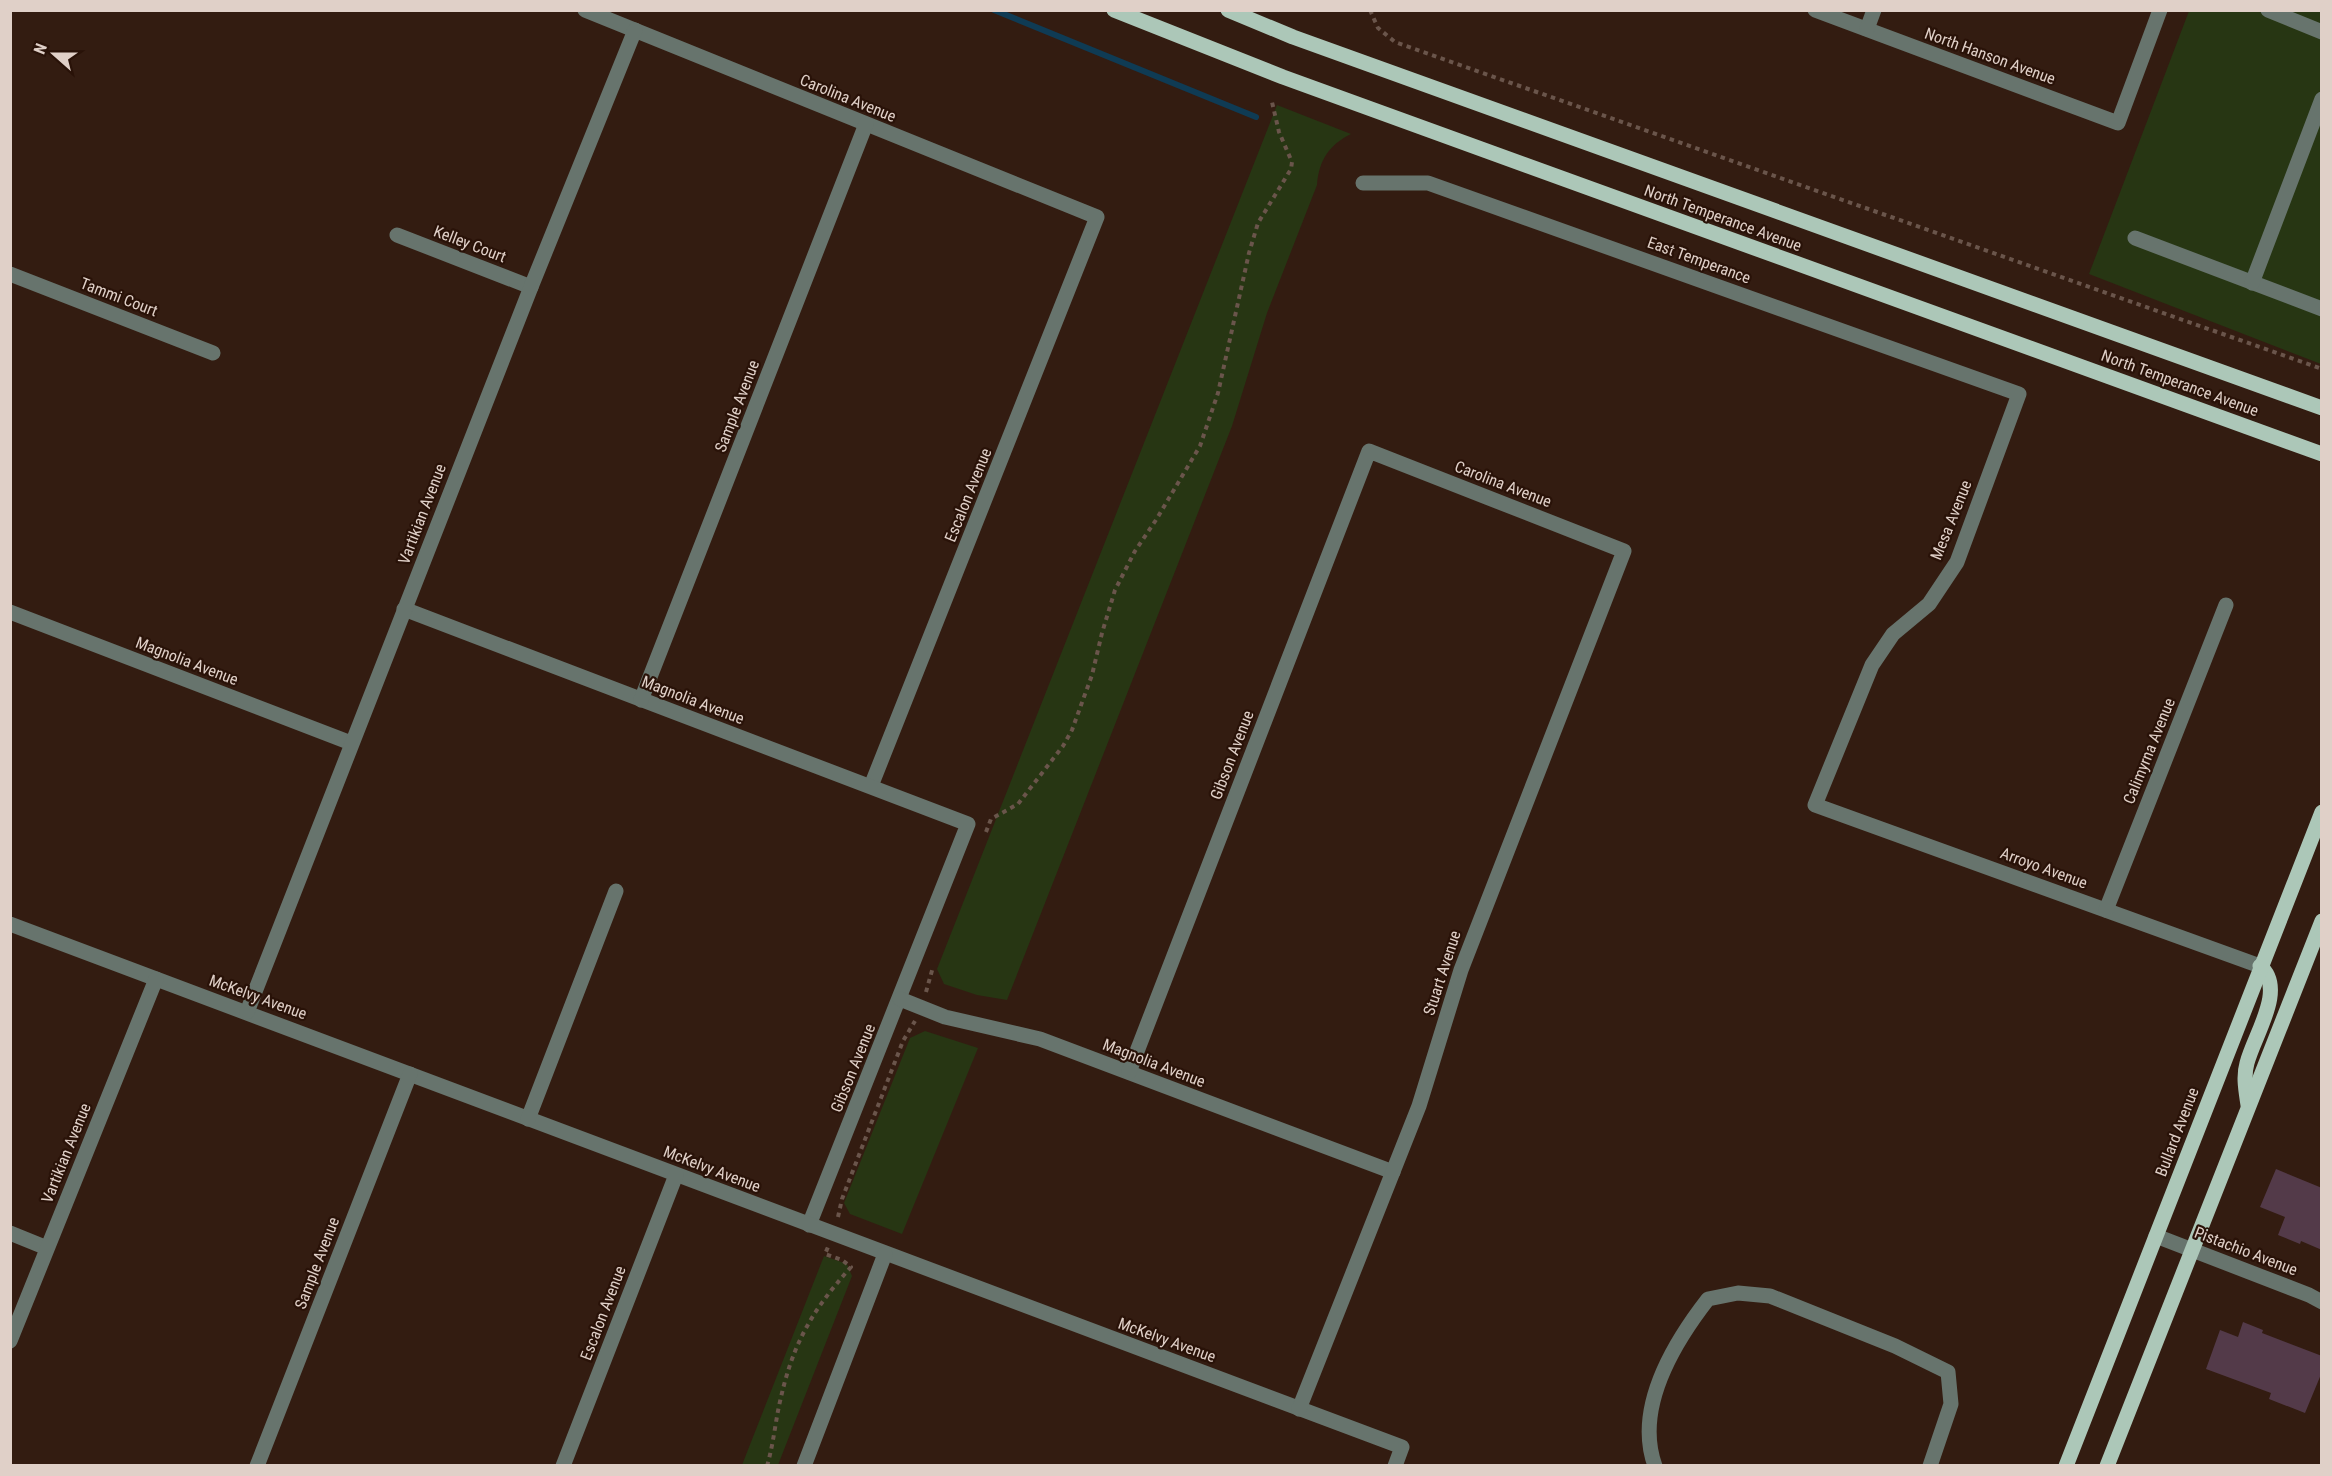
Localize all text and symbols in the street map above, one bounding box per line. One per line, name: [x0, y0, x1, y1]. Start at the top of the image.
north arrow: [24, 24, 84, 84]
street label: North Hanson Avenue: [1922, 24, 2058, 88]
text: N: [30, 41, 51, 57]
street label: Carolina Avenue: [797, 70, 899, 126]
street label: North Temperance Avenue: [1642, 181, 1804, 255]
street label: Kelley Court: [431, 222, 509, 267]
street label: East Temperance: [1645, 233, 1753, 287]
street label: Tammi Court: [78, 274, 161, 321]
street label: North Temperance Avenue: [2099, 346, 2261, 420]
street label: Sample Avenue: [711, 357, 763, 455]
street label: Escalon Avenue: [941, 445, 995, 545]
street label: Carolina Avenue: [1452, 457, 1554, 511]
street label: Vartikian Avenue: [394, 461, 450, 567]
street label: Mesa Avenue: [1926, 477, 1976, 563]
street label: Magnolia Avenue: [133, 633, 241, 689]
street label: Magnolia Avenue: [639, 672, 747, 728]
street label: Calimyrna Avenue: [2119, 695, 2179, 807]
street label: Gibson Avenue: [1206, 708, 1258, 802]
street label: Arroyo Avenue: [1998, 844, 2090, 892]
street label: Stuart Avenue: [1419, 928, 1465, 1018]
street label: McKelvy Avenue: [207, 971, 309, 1023]
street label: Gibson Avenue: [827, 1021, 879, 1115]
street label: Magnolia Avenue: [1100, 1035, 1208, 1091]
street label: Bullard Avenue: [2151, 1085, 2203, 1179]
street label: Vartikian Avenue: [37, 1100, 95, 1206]
street label: McKelvy Avenue: [661, 1142, 763, 1196]
street label: Sample Avenue: [291, 1214, 343, 1312]
street label: Pistachio Avenue: [2192, 1223, 2300, 1279]
street label: Escalon Avenue: [576, 1263, 630, 1363]
street label: McKelvy Avenue: [1116, 1314, 1218, 1366]

